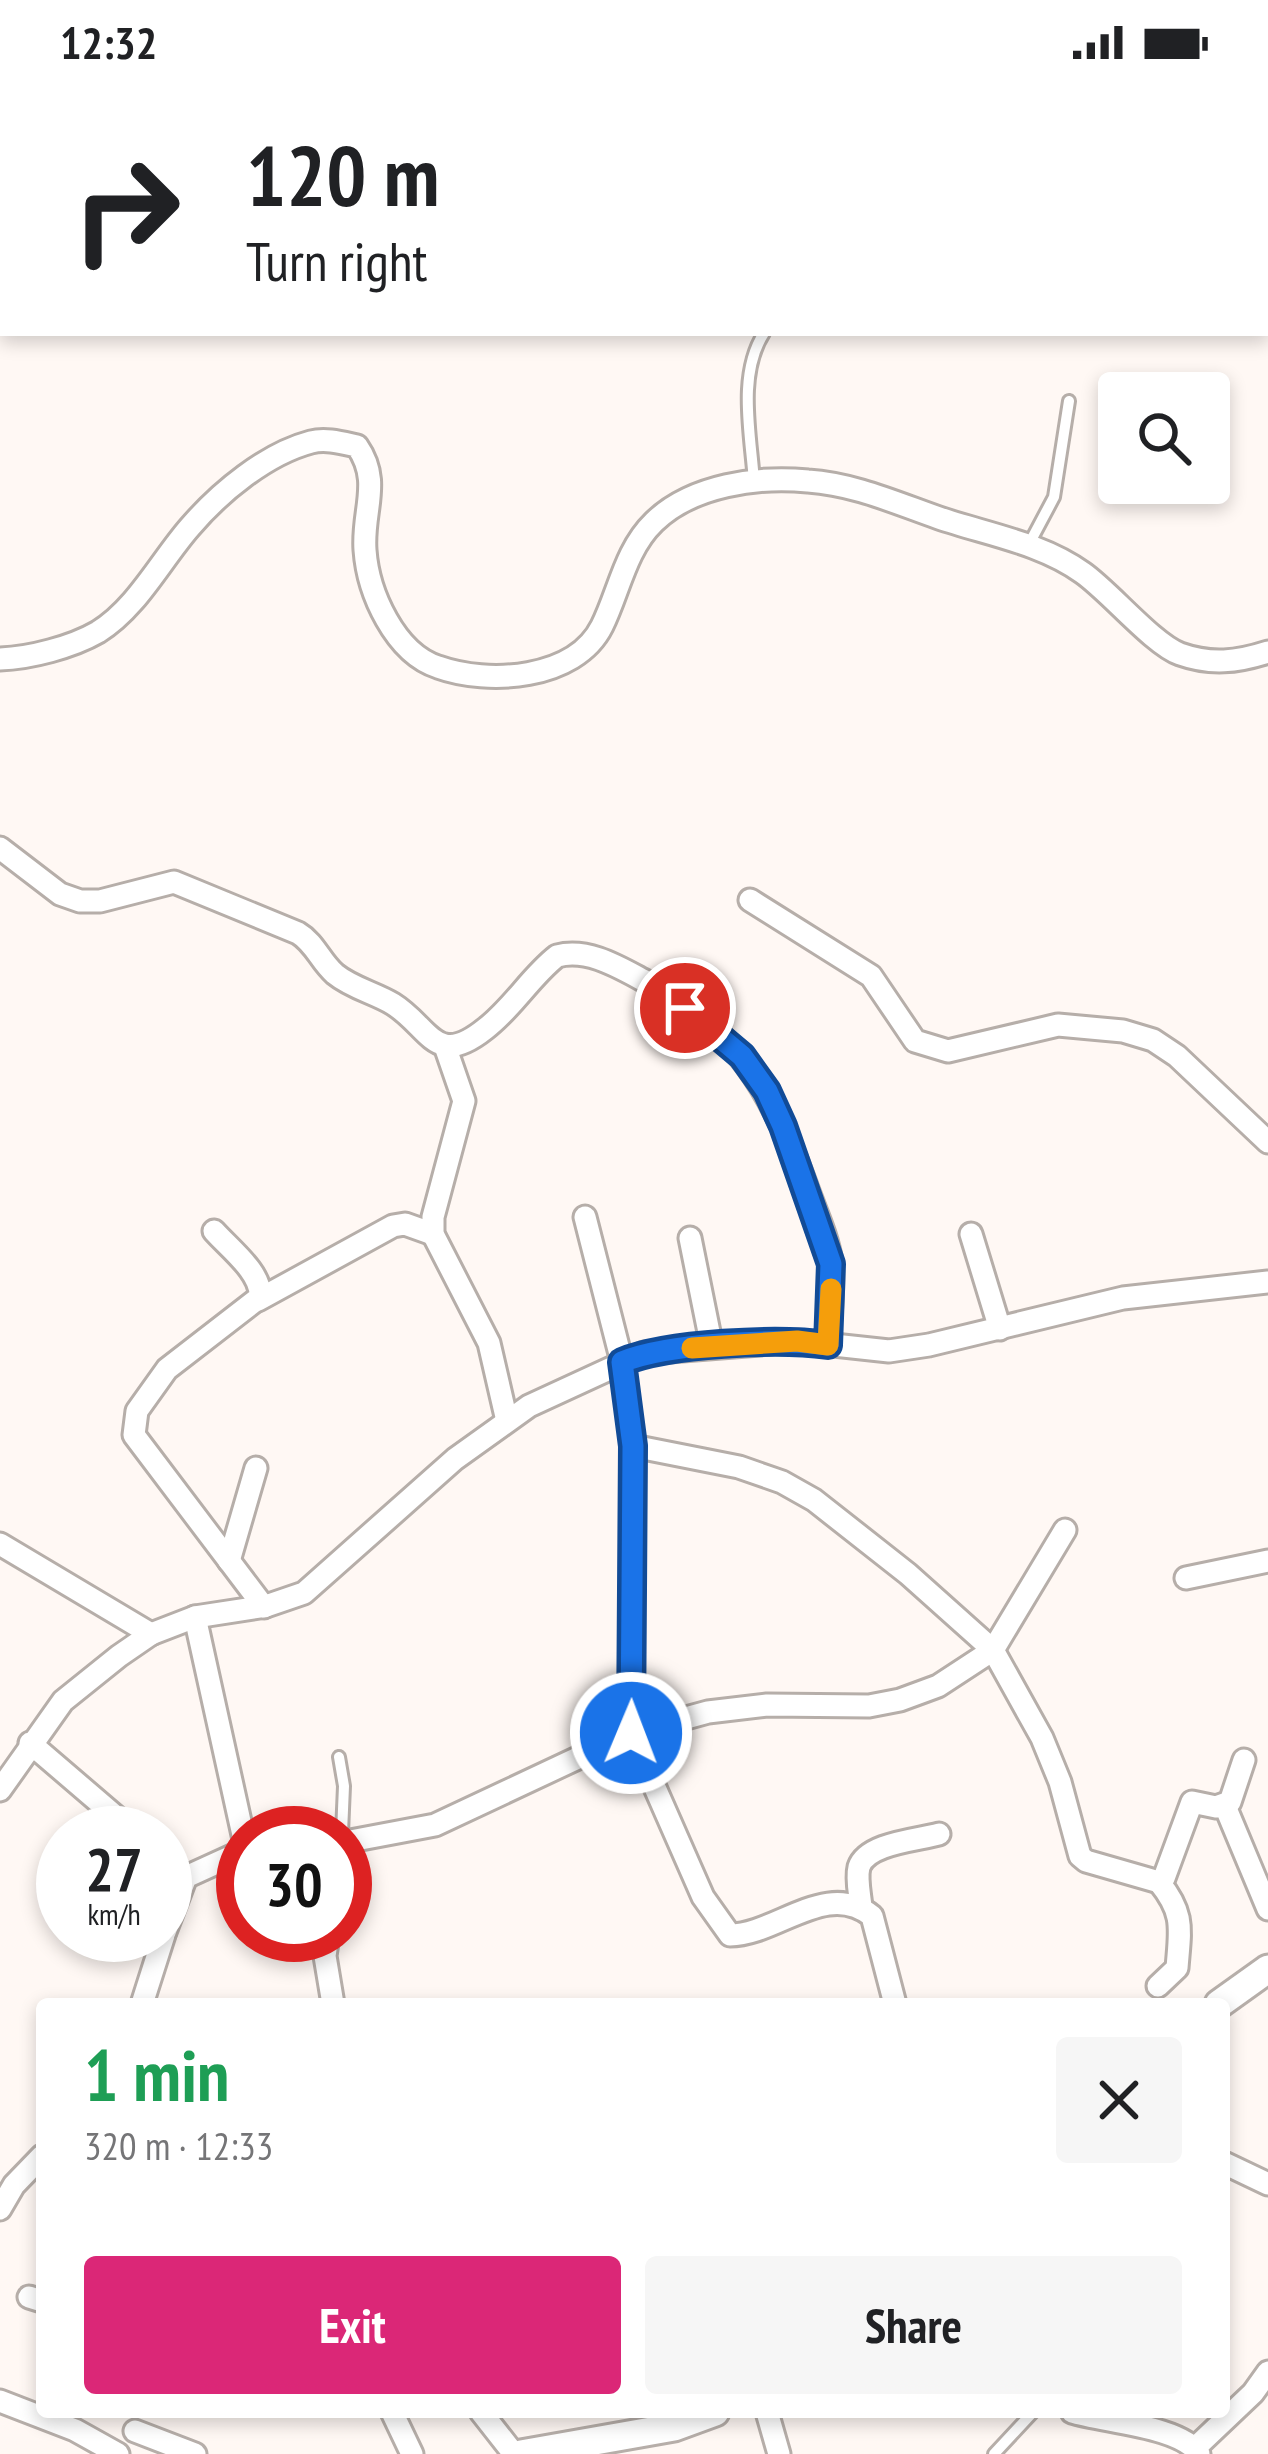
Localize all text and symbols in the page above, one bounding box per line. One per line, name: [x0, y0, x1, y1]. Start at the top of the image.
text: 12:32: [60, 13, 157, 71]
text: 120 m: [246, 120, 439, 229]
icon: right: [48, 132, 204, 288]
text: Turn right: [246, 226, 427, 296]
map controls: [1098, 372, 1230, 504]
button: search: [1098, 372, 1230, 504]
pin: [634, 957, 736, 1059]
icon: arrive: [652, 975, 718, 1041]
position arrow: [568, 1670, 694, 1796]
speed limit sign: 30: [216, 1806, 372, 1962]
text: 27: [85, 1830, 143, 1908]
text: km/h: [87, 1894, 141, 1933]
text: 1 min: [84, 2028, 229, 2121]
button: close: [1056, 2037, 1182, 2163]
text: 320 m · 12:33: [84, 2120, 273, 2171]
button: Exit: [84, 2256, 621, 2394]
button: Share: [645, 2256, 1182, 2394]

